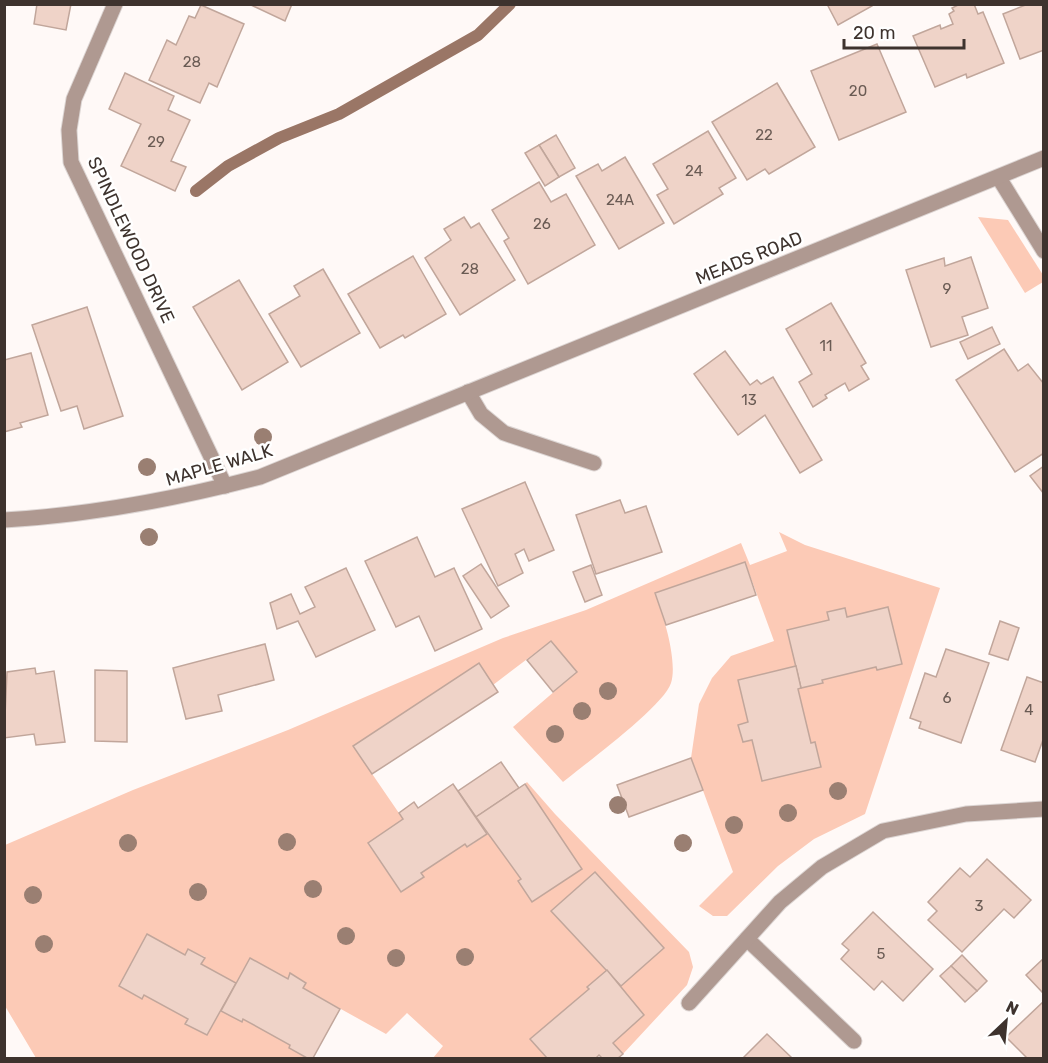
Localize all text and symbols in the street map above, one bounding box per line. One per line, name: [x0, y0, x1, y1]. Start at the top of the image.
scale bar: [844, 12, 964, 50]
text: 20 m: [853, 22, 895, 44]
house number: 28: [183, 53, 201, 71]
house number: 20: [849, 82, 867, 100]
house number: 22: [755, 126, 773, 144]
house number: 29: [147, 133, 165, 151]
street label: SPINDLEWOOD DRIVE: [83, 153, 179, 327]
house number: 24: [685, 162, 703, 180]
house number: 24A: [606, 191, 634, 209]
house number: 26: [533, 215, 551, 233]
street label: MEADS ROAD: [692, 227, 806, 289]
house number: 28: [461, 260, 479, 278]
house number: 9: [943, 280, 952, 298]
house number: 11: [820, 337, 832, 355]
house number: 13: [741, 391, 757, 409]
street label: MAPLE WALK: [163, 439, 275, 491]
house number: 6: [942, 689, 952, 707]
house number: 4: [1024, 701, 1034, 719]
house number: 3: [974, 897, 984, 915]
house number: 5: [877, 945, 886, 963]
north arrow: [976, 991, 1036, 1051]
text: N: [1003, 997, 1022, 1019]

